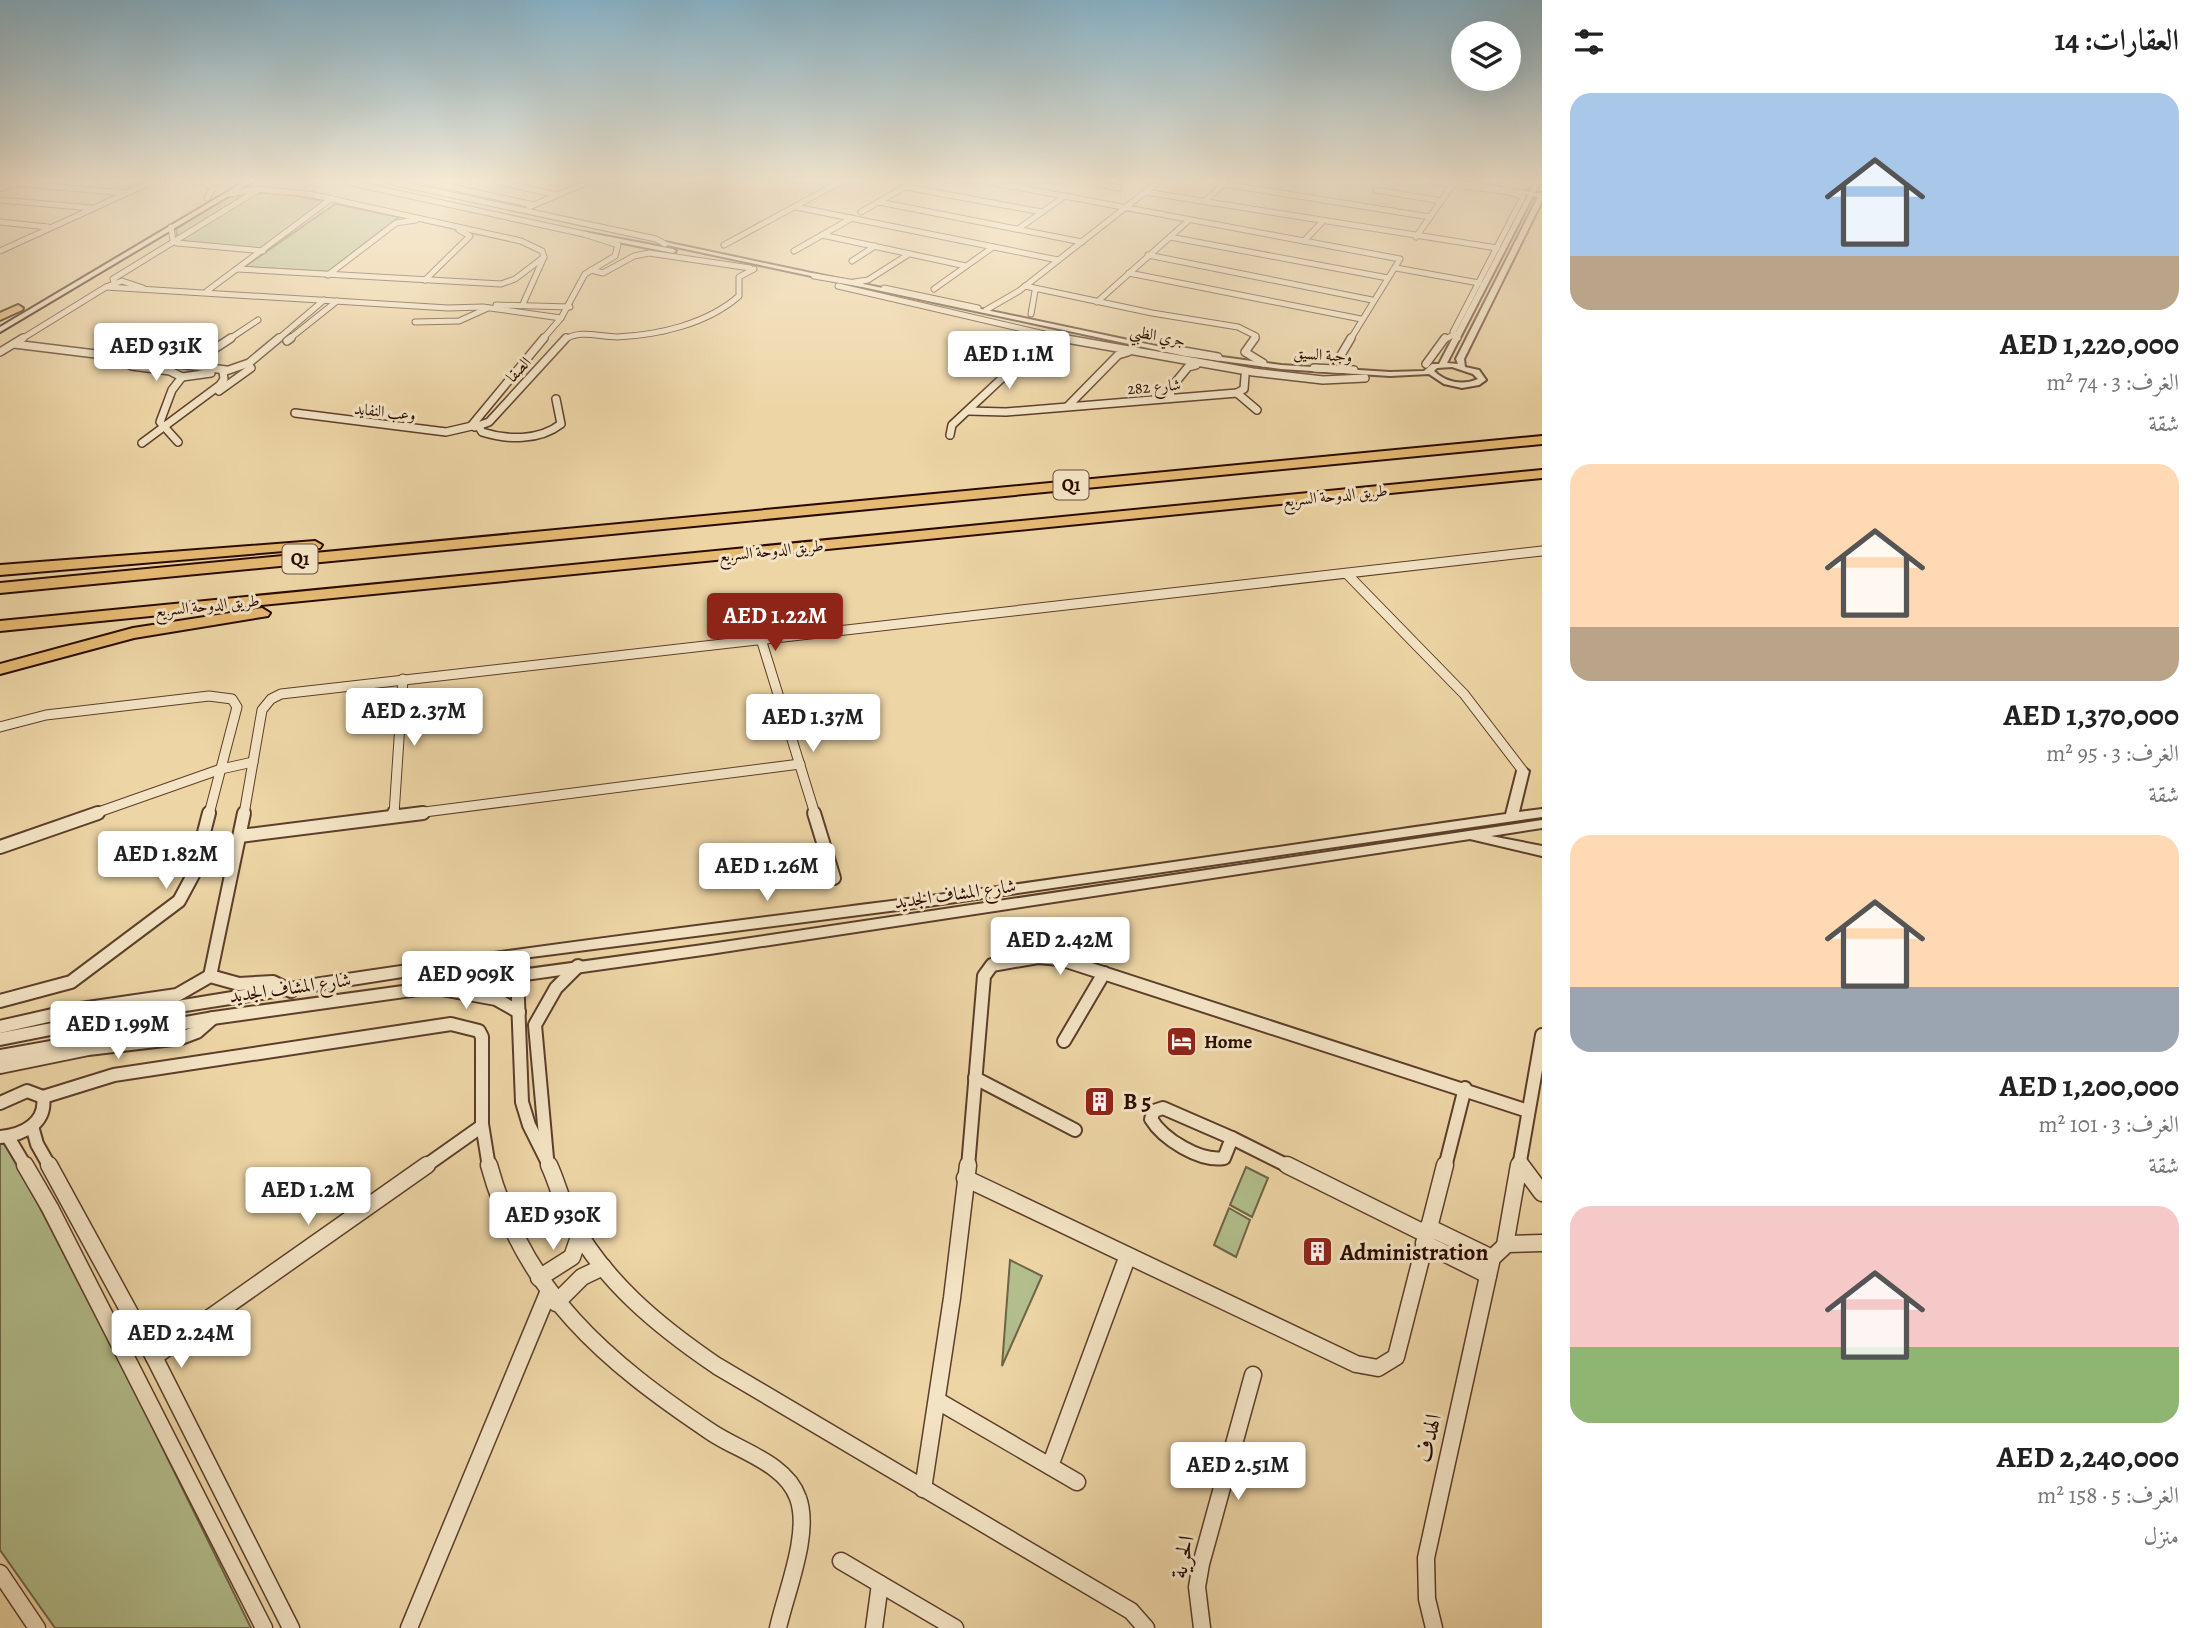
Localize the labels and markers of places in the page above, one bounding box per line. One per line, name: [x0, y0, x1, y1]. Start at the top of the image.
pin: AED 931K: [84, 324, 228, 383]
pin: AED 1.1M: [937, 332, 1081, 391]
pin: AED 1.22M: [695, 594, 855, 653]
pin: AED 2.37M: [334, 688, 494, 748]
pin: AED 1.37M: [733, 694, 893, 754]
pin: AED 1.82M: [86, 832, 246, 891]
pin: AED 1.26M: [687, 844, 847, 903]
pin: AED 2.42M: [980, 918, 1140, 977]
pin: AED 909K: [394, 951, 538, 1011]
pin: AED 1.99M: [38, 1002, 198, 1061]
hotel icon: Home: [1164, 1024, 1198, 1058]
place label: Home: [1204, 1029, 1253, 1055]
building icon: B 5: [1083, 1084, 1117, 1118]
place label: B 5: [1123, 1086, 1151, 1117]
pin: AED 1.2M: [236, 1168, 380, 1227]
pin: AED 930K: [481, 1192, 625, 1252]
building icon: Administration: [1300, 1235, 1334, 1269]
place label: Administration: [1339, 1237, 1488, 1268]
pin: AED 2.24M: [101, 1310, 261, 1370]
pin: AED 2.51M: [1158, 1442, 1318, 1502]

